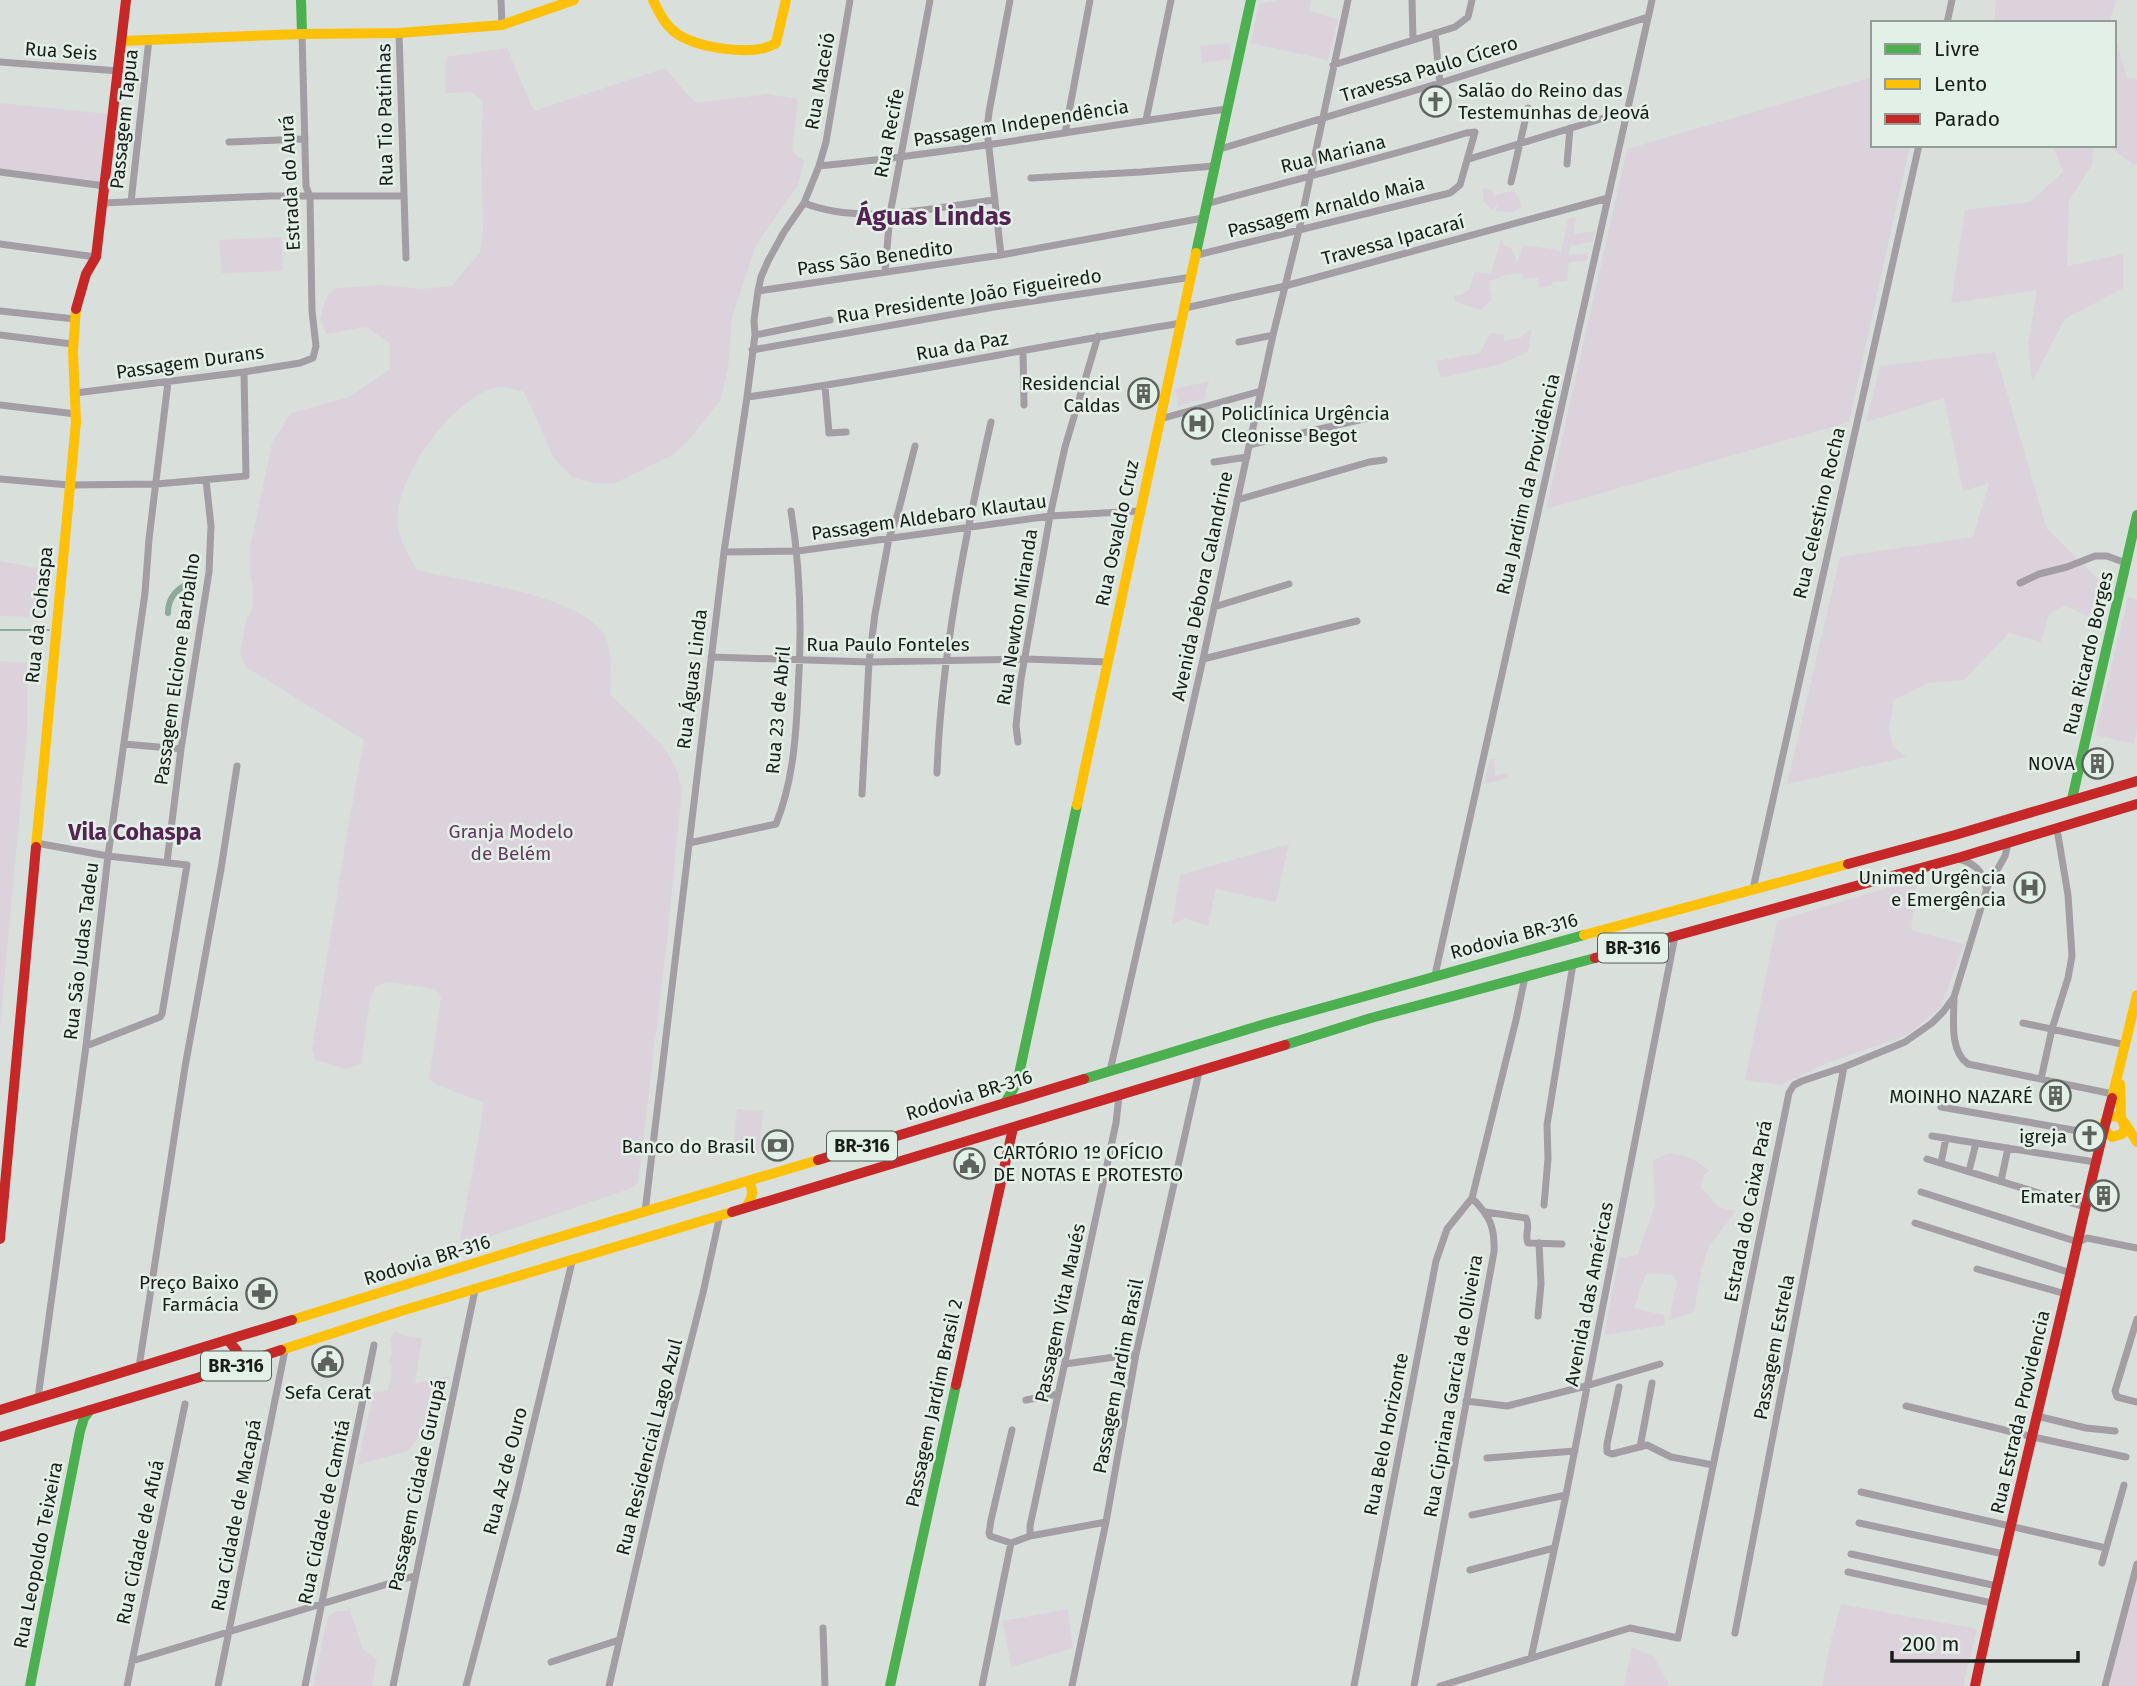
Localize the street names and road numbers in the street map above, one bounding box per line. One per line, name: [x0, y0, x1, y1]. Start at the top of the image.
street label: Rua Maceió: [800, 30, 840, 132]
street label: Travessa Paulo Cícero: [1338, 31, 1520, 107]
street label: Rua Seis: [24, 37, 98, 65]
street label: Rua Tio Patinhas: [372, 43, 398, 187]
street label: Passagem Tapua: [105, 48, 143, 190]
street label: Rua Recife: [869, 86, 909, 180]
street label: Passagem Independência: [912, 95, 1130, 151]
street label: Estrada do Aurá: [275, 114, 305, 252]
street label: Rua Mariana: [1278, 130, 1388, 178]
street label: Passagem Arnaldo Maia: [1225, 171, 1427, 243]
street label: Travessa Ipacaraí: [1319, 210, 1467, 270]
street label: Pass São Benedito: [795, 236, 955, 280]
street label: Rua Presidente João Figueiredo: [835, 264, 1103, 328]
street label: Rua da Paz: [914, 327, 1010, 365]
street label: Passagem Durans: [115, 340, 266, 384]
street label: Rua Jardim da Providência: [1491, 371, 1565, 597]
street label: Rua Celestino Rocha: [1788, 425, 1850, 601]
street label: Rua Osvaldo Cruz: [1090, 458, 1144, 608]
street label: Avenida Débora Calandrine: [1166, 469, 1238, 703]
street label: Passagem Aldebaro Klautau: [810, 489, 1048, 545]
street label: Rua Newton Miranda: [992, 527, 1042, 707]
street label: Rua da Cohaspa: [20, 545, 58, 685]
street label: Passagem Elcione Barbalho: [149, 551, 205, 787]
street label: Rua Ricardo Borges: [2058, 569, 2118, 737]
street label: Rua Águas Linda: [672, 607, 712, 751]
street label: Rua Paulo Fonteles: [806, 633, 970, 656]
street label: Rua 23 de Abril: [761, 644, 795, 775]
street label: Rua São Judas Tadeu: [59, 861, 103, 1041]
street label: Rodovia BR-316: [1448, 908, 1580, 964]
road number: BR-316: [1598, 933, 1668, 962]
street label: Rodovia BR-316: [903, 1065, 1035, 1125]
street label: Estrada do Caixa Pará: [1719, 1118, 1777, 1304]
road number: BR-316: [827, 1132, 897, 1161]
street label: Avenida das Américas: [1560, 1200, 1618, 1388]
street label: Passagem Vita Maués: [1030, 1221, 1090, 1405]
street label: Rodovia BR-316: [361, 1230, 493, 1290]
street label: Rua Cipriana Garcia de Oliveira: [1419, 1253, 1487, 1519]
street label: Passagem Estrela: [1749, 1272, 1799, 1422]
street label: Passagem Jardim Brasil: [1088, 1276, 1148, 1475]
street label: Passagem Jardim Brasil 2: [901, 1297, 967, 1509]
street label: Rua Estrada Providencia: [1985, 1308, 2055, 1516]
street label: Rua Residencial Lago Azul: [611, 1336, 687, 1558]
street label: Rua Belo Horizonte: [1359, 1351, 1413, 1517]
road number: BR-316: [201, 1352, 271, 1380]
street label: Passagem Cidade Gurupá: [383, 1377, 451, 1593]
street label: Rua Az de Ouro: [478, 1405, 532, 1537]
street label: Rua Cidade de Macapá: [206, 1417, 266, 1613]
street label: Rua Cidade de Camitá: [293, 1417, 355, 1607]
street label: Rua Cidade de Afuá: [111, 1458, 169, 1626]
street label: Rua Leopoldo Teixeira: [9, 1460, 67, 1650]

